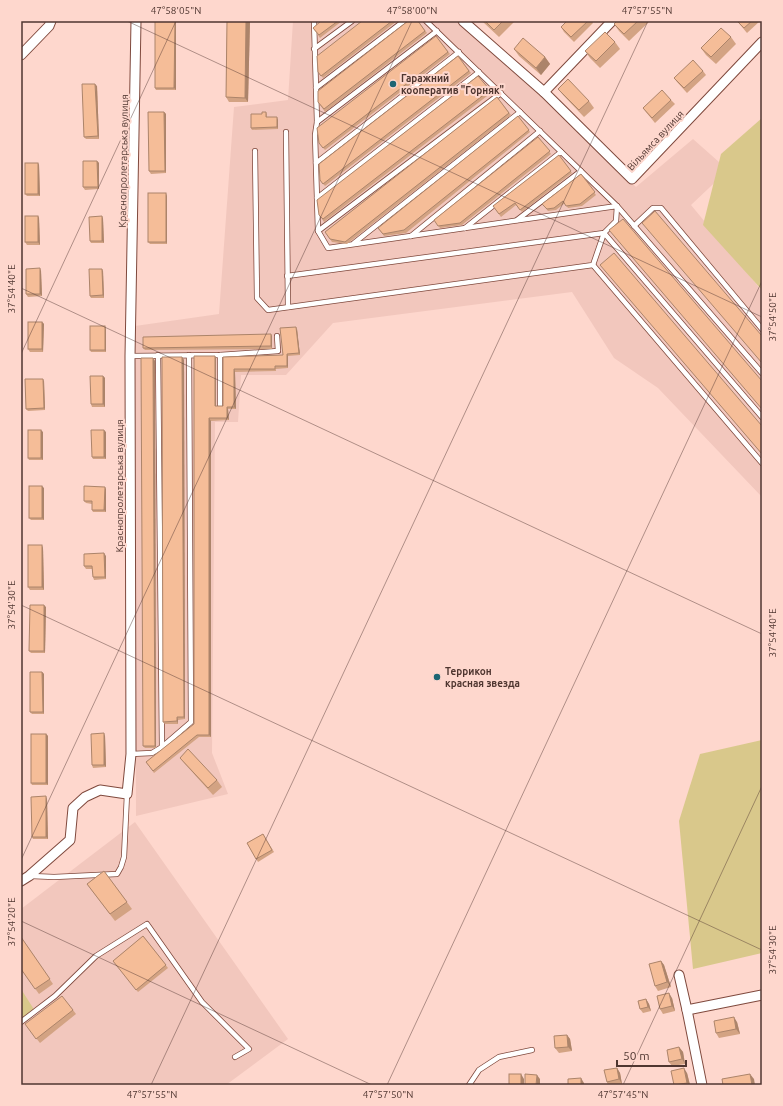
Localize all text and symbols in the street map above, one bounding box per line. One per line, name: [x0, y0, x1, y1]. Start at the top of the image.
text: 47°58'05"N: [151, 5, 201, 16]
text: 47°58'00"N: [387, 5, 437, 16]
text: 47°57'55"N: [622, 5, 672, 16]
place label: Гаражний кооператив "Горняк": [401, 73, 504, 96]
marker: Гаражний кооператив "Горняк": [388, 79, 398, 89]
street label: Краснопролетарська вулиця: [117, 94, 130, 228]
street label: Вільямса вулиця: [625, 108, 686, 172]
text: 37°54'40"E: [6, 264, 17, 314]
text: 37°54'50"E: [767, 292, 778, 342]
street label: Краснопролетарська вулиця: [114, 419, 125, 553]
text: 37°54'30"E: [6, 580, 17, 630]
text: 37°54'40"E: [767, 608, 778, 658]
place label: Террикон красная звезда: [445, 666, 520, 689]
marker: Террикон красная звезда: [432, 672, 442, 682]
text: 37°54'20"E: [6, 897, 17, 947]
text: 37°54'30"E: [767, 925, 778, 975]
scale bar: [617, 1042, 686, 1068]
text: 50 m: [623, 1049, 650, 1062]
text: 47°57'55"N: [127, 1089, 177, 1100]
text: 47°57'50"N: [363, 1089, 413, 1100]
text: 47°57'45"N: [598, 1089, 648, 1100]

